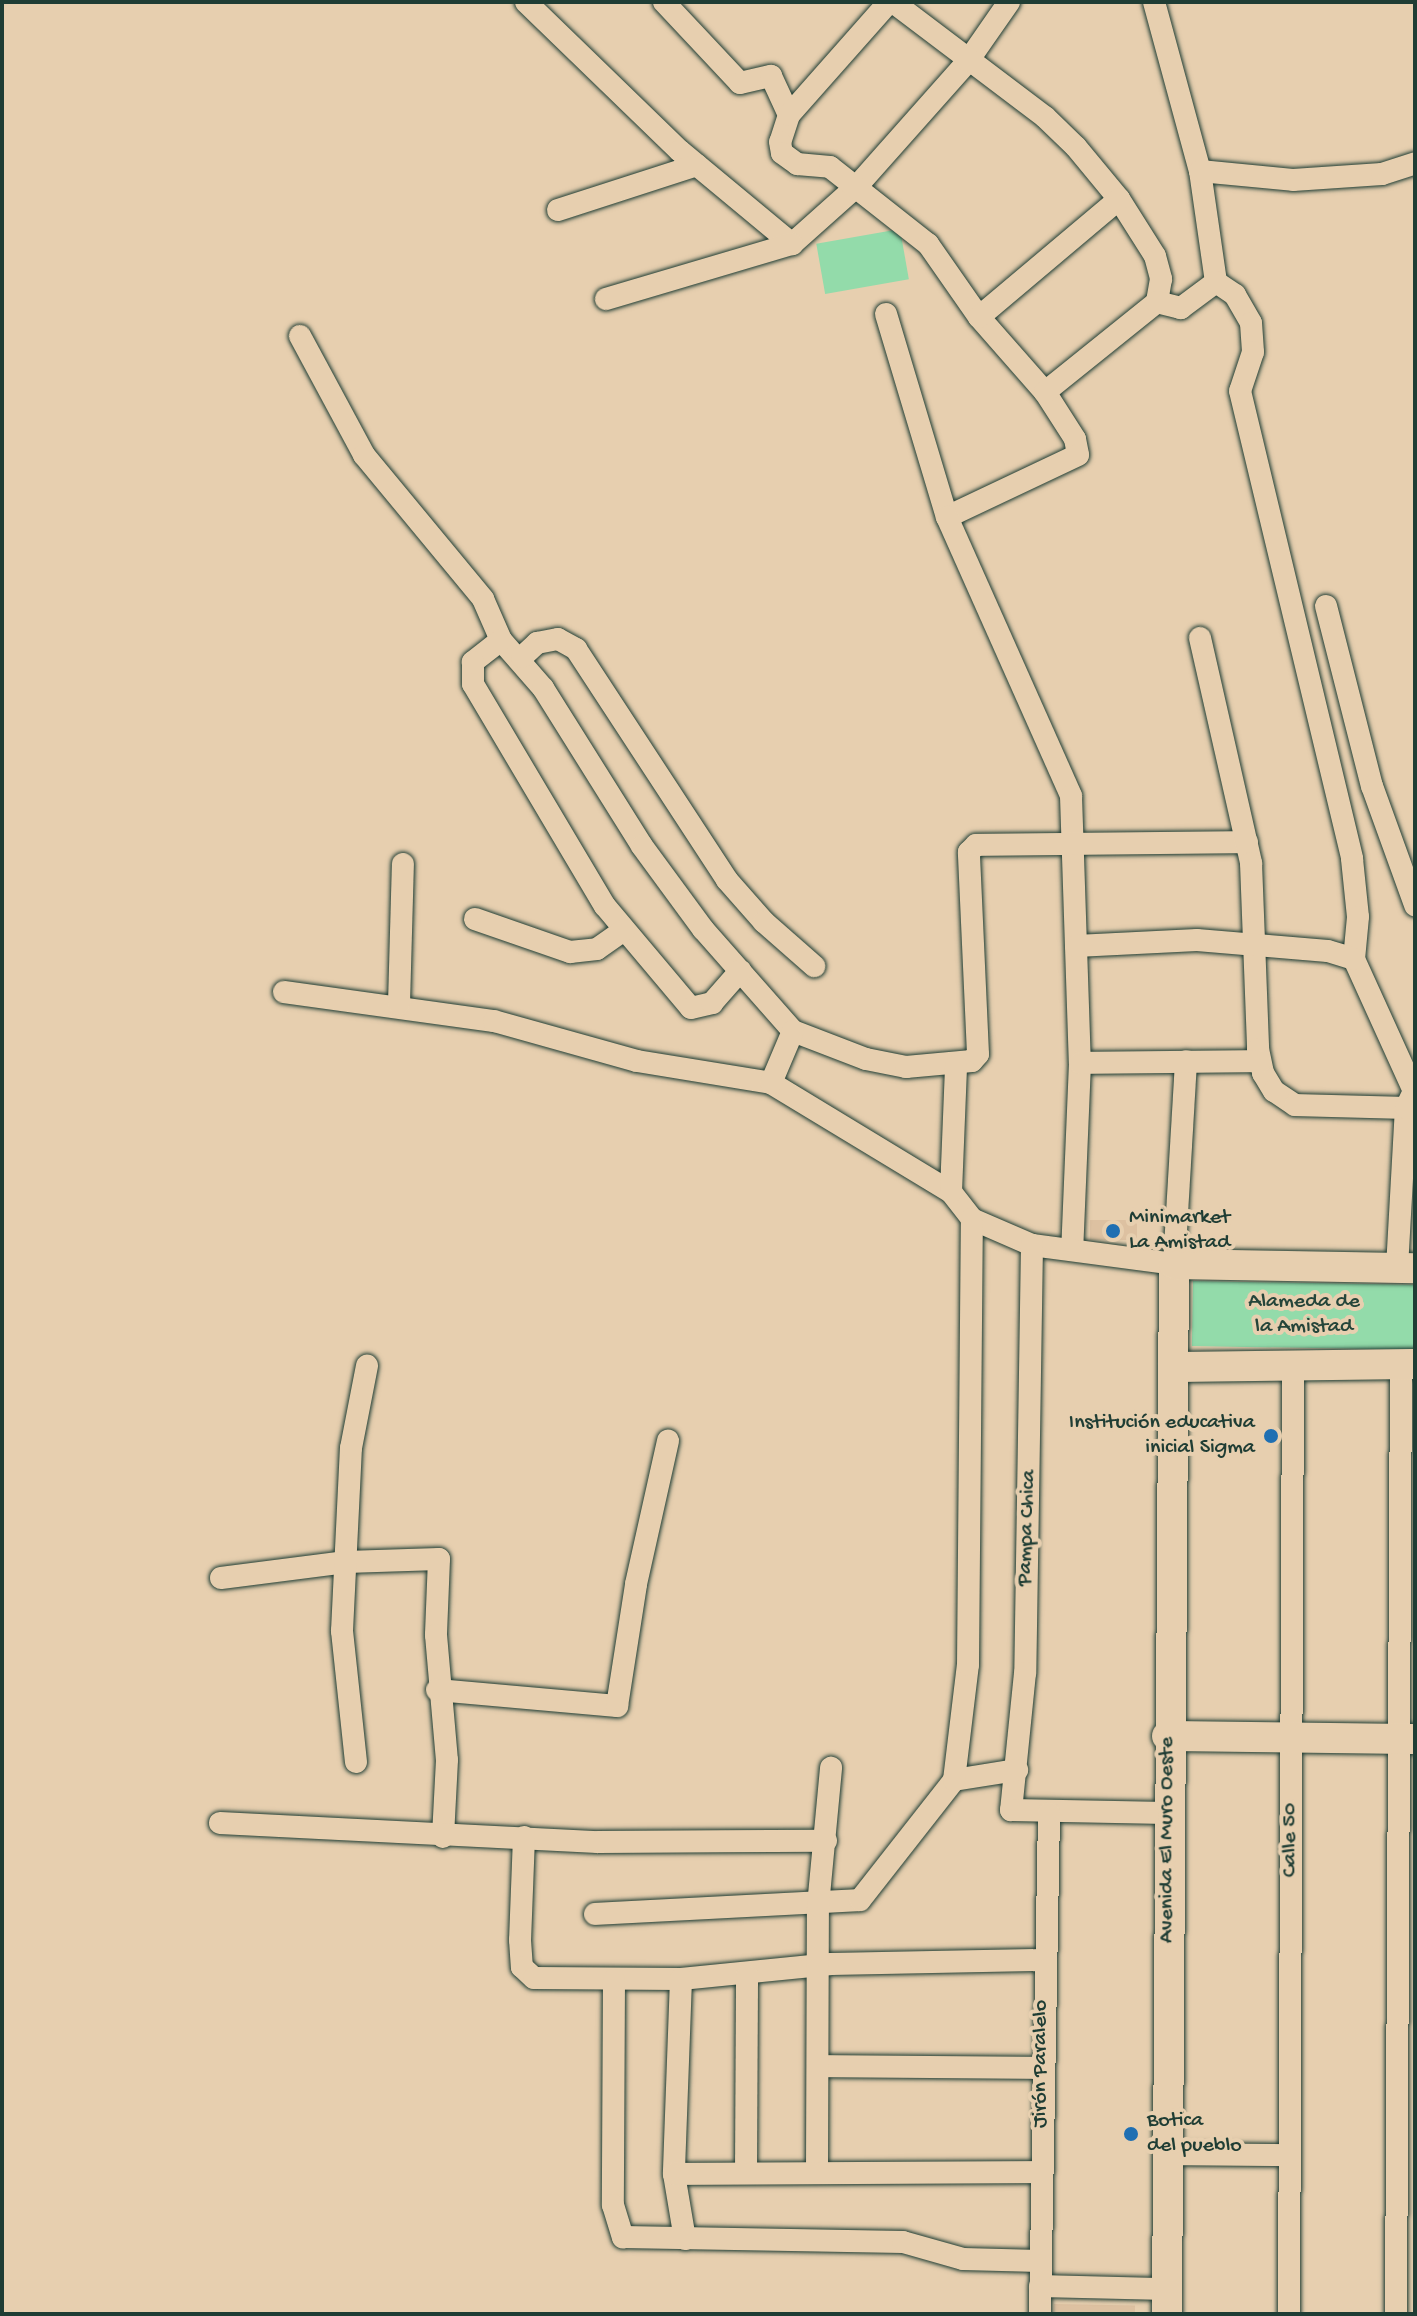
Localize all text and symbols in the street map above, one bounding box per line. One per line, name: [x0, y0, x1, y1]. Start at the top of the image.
place label: Minimarket La Amistad: [1129, 1205, 1230, 1256]
marker: Minimarket La Amistad: [1104, 1222, 1122, 1240]
park label: Alameda de la Amistad: [1248, 1289, 1360, 1340]
place label: Institución educativa inicial Sigma: [1069, 1410, 1255, 1462]
marker: Institución educativa inicial Sigma: [1262, 1427, 1280, 1445]
street label: Pampa Chica: [1013, 1469, 1043, 1587]
street label: Avenida El Muro Oeste: [1155, 1737, 1181, 1943]
street label: Calle 50: [1278, 1803, 1304, 1877]
street label: Jirón Paralelo: [1029, 2000, 1055, 2128]
place label: Botica del pueblo: [1147, 2108, 1242, 2160]
marker: Botica del pueblo: [1122, 2125, 1140, 2143]

